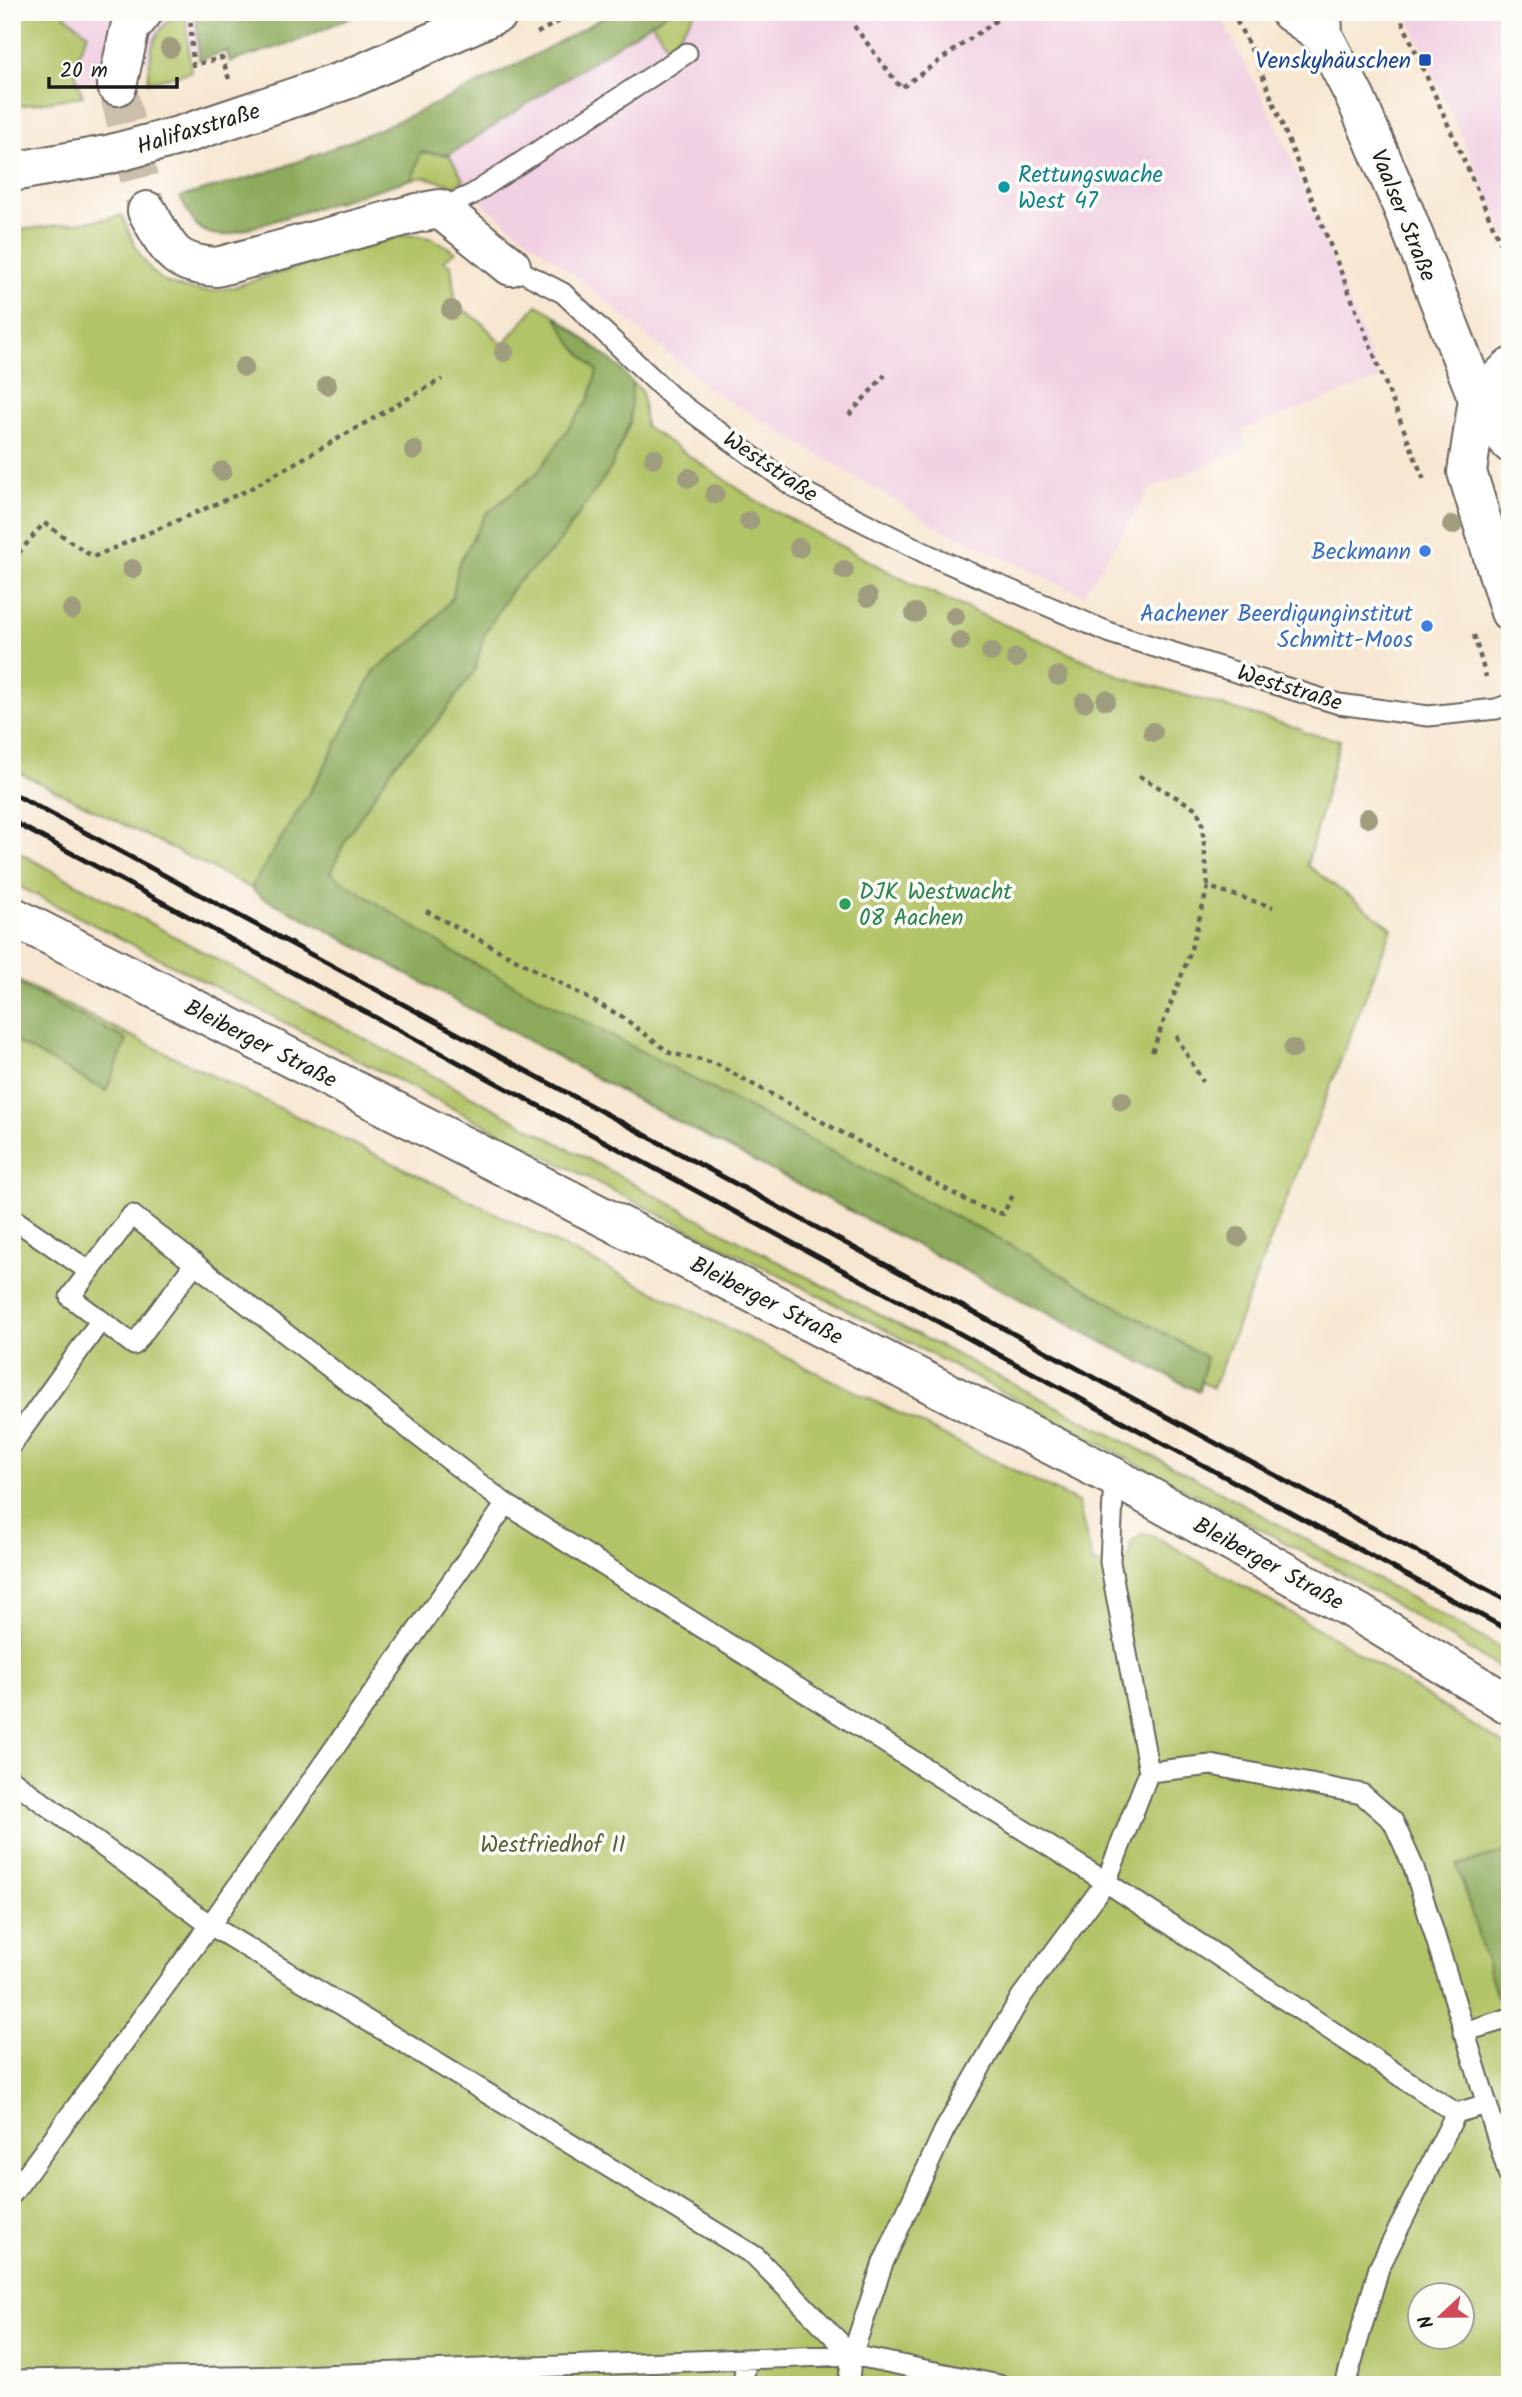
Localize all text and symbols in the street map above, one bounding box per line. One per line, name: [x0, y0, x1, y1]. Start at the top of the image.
place label: Venskyhäuschen: [1256, 44, 1411, 80]
scale bar: [49, 46, 177, 90]
marker: Venskyhäuschen: [1417, 52, 1433, 68]
text: 20 m: [60, 55, 108, 88]
street label: Halifaxstraße: [132, 94, 265, 166]
street label: Vaalser Straße: [1359, 144, 1445, 287]
place label: Rettungswache West 47: [1018, 158, 1163, 220]
marker: Rettungswache West 47: [996, 179, 1012, 195]
street label: Weststraße: [715, 423, 825, 513]
place label: Beckmann: [1311, 535, 1411, 571]
marker: Beckmann: [1417, 543, 1433, 559]
place label: Aachener Beerdigunginstitut Schmitt-Moos: [1140, 597, 1414, 659]
marker: Aachener Beerdigunginstitut Schmitt-Moos: [1419, 618, 1435, 634]
street label: Weststraße: [1233, 656, 1346, 722]
place label: DJK Westwacht 08 Aachen: [859, 875, 1013, 937]
marker: DJK Westwacht 08 Aachen: [837, 896, 853, 912]
street label: Bleiberger Straße: [177, 991, 343, 1099]
street label: Bleiberger Straße: [683, 1248, 849, 1356]
street label: Bleiberger Straße: [1186, 1508, 1350, 1621]
park label: Westfriedhof II: [480, 1828, 626, 1864]
north arrow: [1406, 2282, 1476, 2352]
text: N: [1411, 2310, 1443, 2333]

